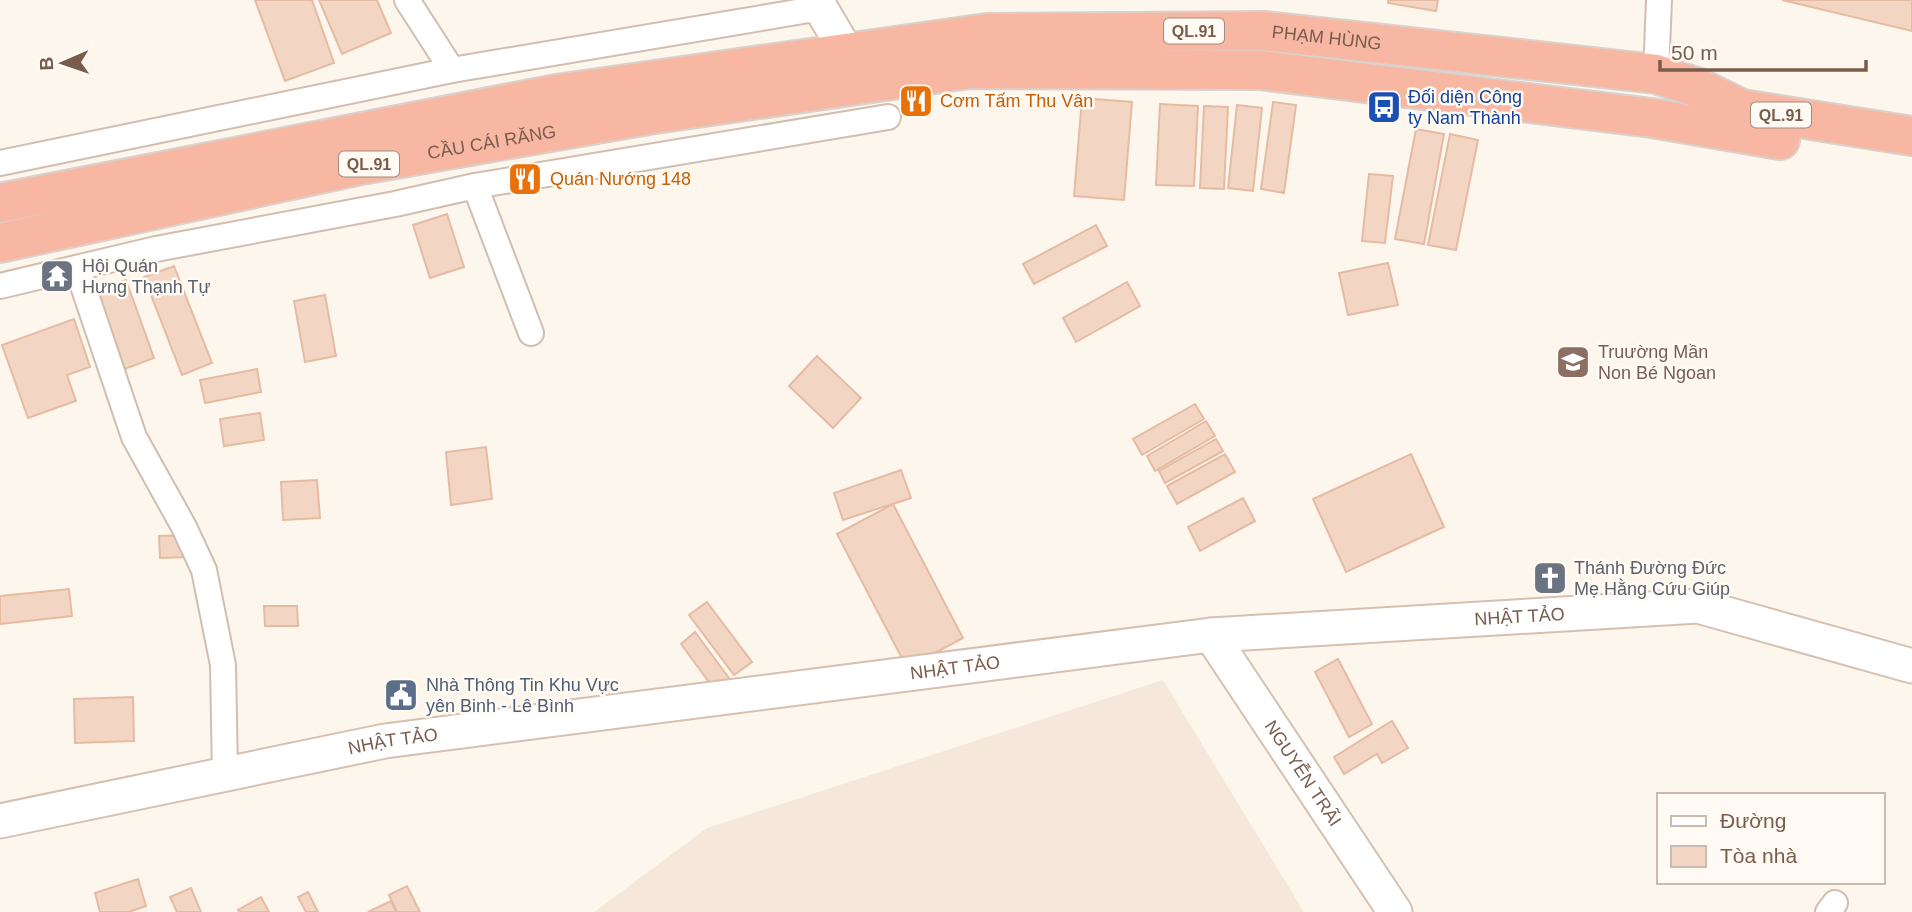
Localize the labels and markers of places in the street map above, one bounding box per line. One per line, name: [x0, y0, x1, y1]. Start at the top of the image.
restaurant icon: Cơm Tấm Thu Vân: [897, 82, 935, 120]
place label: Đối diện Công ty Nam Thành: [1408, 87, 1522, 128]
bus stop icon: Đối diện Công ty Nam Thành: [1365, 88, 1403, 126]
place label: Cơm Tấm Thu Vân: [940, 91, 1093, 111]
restaurant icon: Quán Nướng 148: [506, 160, 544, 198]
place label: Quán Nướng 148: [550, 169, 691, 189]
place label: Hội Quán Hưng Thạnh Tự: [82, 256, 211, 297]
temple icon: Hội Quán Hưng Thạnh Tự: [38, 257, 76, 295]
place label: Truường Mần Non Bé Ngoan: [1598, 342, 1716, 383]
school or university icon: Truường Mần Non Bé Ngoan: [1554, 343, 1592, 381]
place label: Thánh Đường Đức Mẹ Hằng Cứu Giúp: [1574, 558, 1730, 599]
church icon: Thánh Đường Đức Mẹ Hằng Cứu Giúp: [1531, 559, 1569, 597]
place label: Nhà Thông Tin Khu Vực yên Binh - Lê Bình: [426, 675, 619, 716]
public building icon: Nhà Thông Tin Khu Vực yên Binh - Lê Bình: [382, 676, 420, 714]

